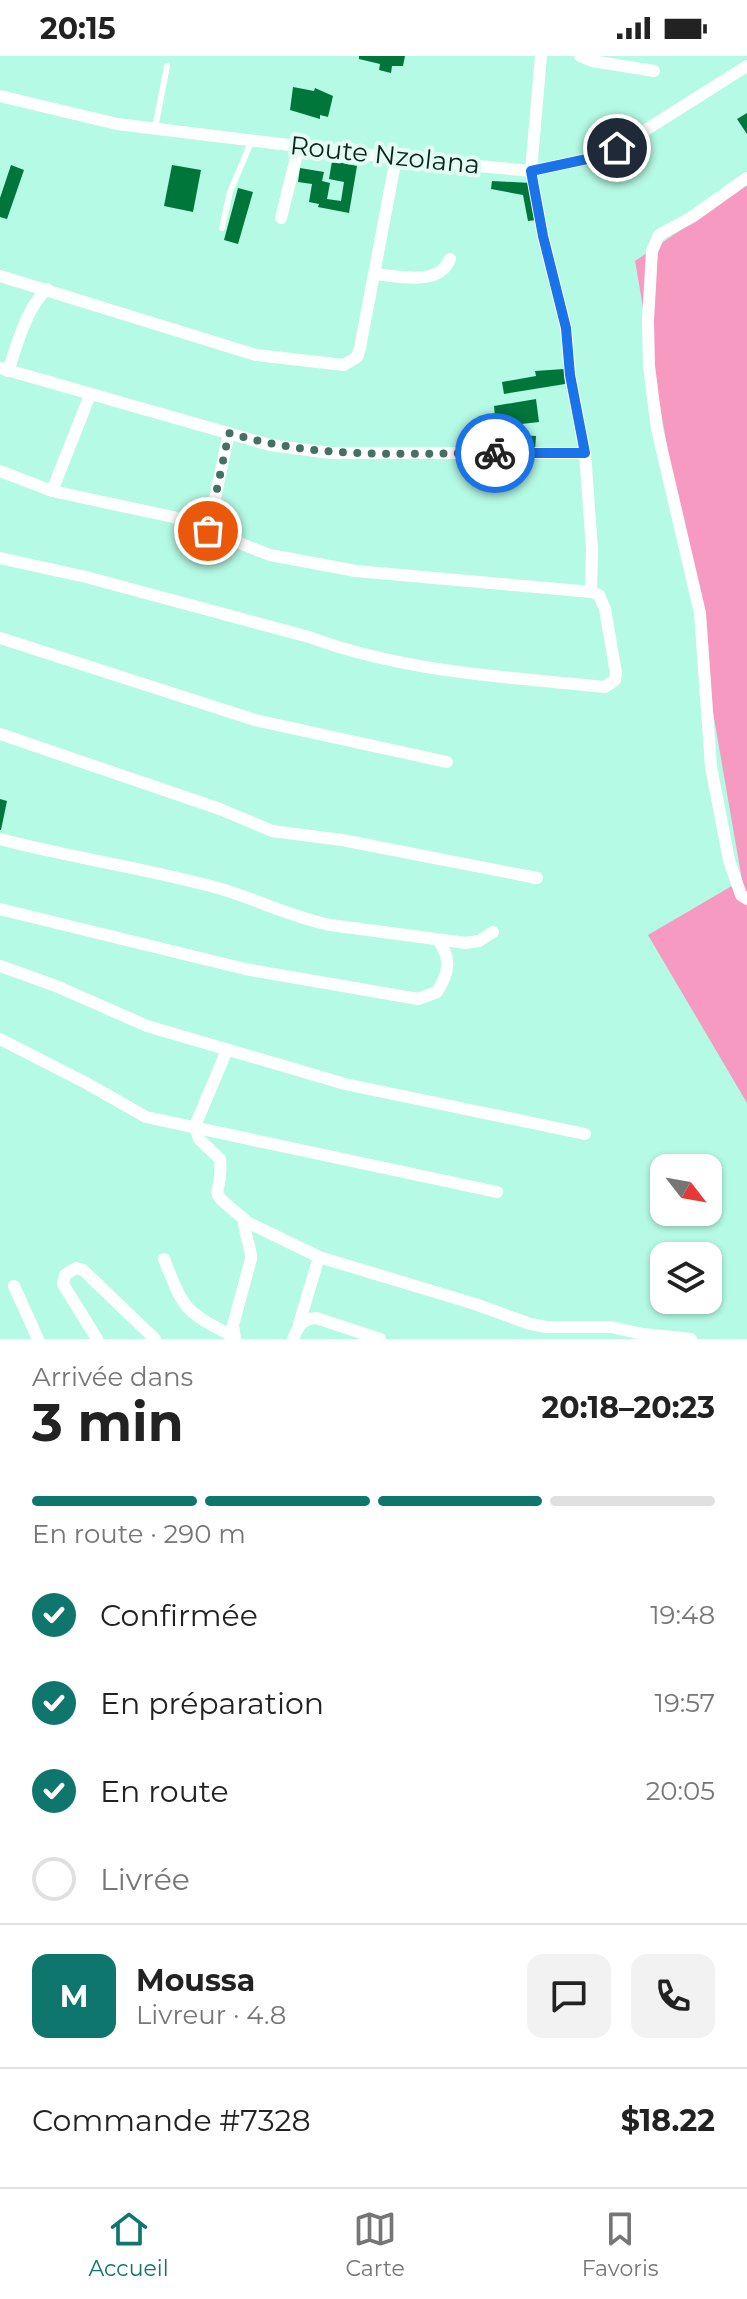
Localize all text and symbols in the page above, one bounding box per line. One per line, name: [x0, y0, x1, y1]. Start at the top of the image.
text: 20:15: [40, 10, 116, 47]
pin: [583, 114, 651, 182]
icon: home: [595, 126, 639, 170]
street label: Route Nzolana: [288, 129, 482, 181]
courier: [455, 413, 535, 493]
icon: bike: [473, 431, 517, 475]
pin: [174, 497, 242, 565]
icon: bag: [186, 509, 230, 553]
north arrow: [650, 1154, 722, 1226]
map controls: [650, 1154, 722, 1314]
button: layers: [650, 1242, 722, 1314]
text: Arrivée dans: [32, 1361, 193, 1393]
text: 20:18–20:23: [542, 1389, 715, 1426]
text: 3 min: [32, 1391, 184, 1454]
text: En route · 290 m: [32, 1518, 246, 1550]
icon: check: [32, 1593, 76, 1637]
text: Confirmée: [100, 1597, 258, 1634]
text: 19:48: [650, 1599, 715, 1631]
icon: check: [32, 1681, 76, 1725]
text: En préparation: [100, 1685, 324, 1722]
text: 19:57: [655, 1687, 715, 1719]
icon: check: [32, 1769, 76, 1813]
text: En route: [100, 1773, 229, 1810]
text: 20:05: [646, 1775, 715, 1807]
text: Livrée: [100, 1861, 190, 1898]
button: chat: [527, 1954, 611, 2038]
button: phone: [631, 1954, 715, 2038]
text: Moussa: [136, 1962, 255, 1999]
text: M: [60, 1978, 88, 2015]
text: Livreur · 4.8: [136, 1999, 286, 2031]
text: Commande #7328: [32, 2102, 311, 2139]
text: $18.22: [621, 2102, 715, 2139]
tab: Accueil: [88, 2207, 169, 2282]
tab: Carte: [345, 2207, 405, 2282]
tab: Favoris: [582, 2207, 659, 2282]

